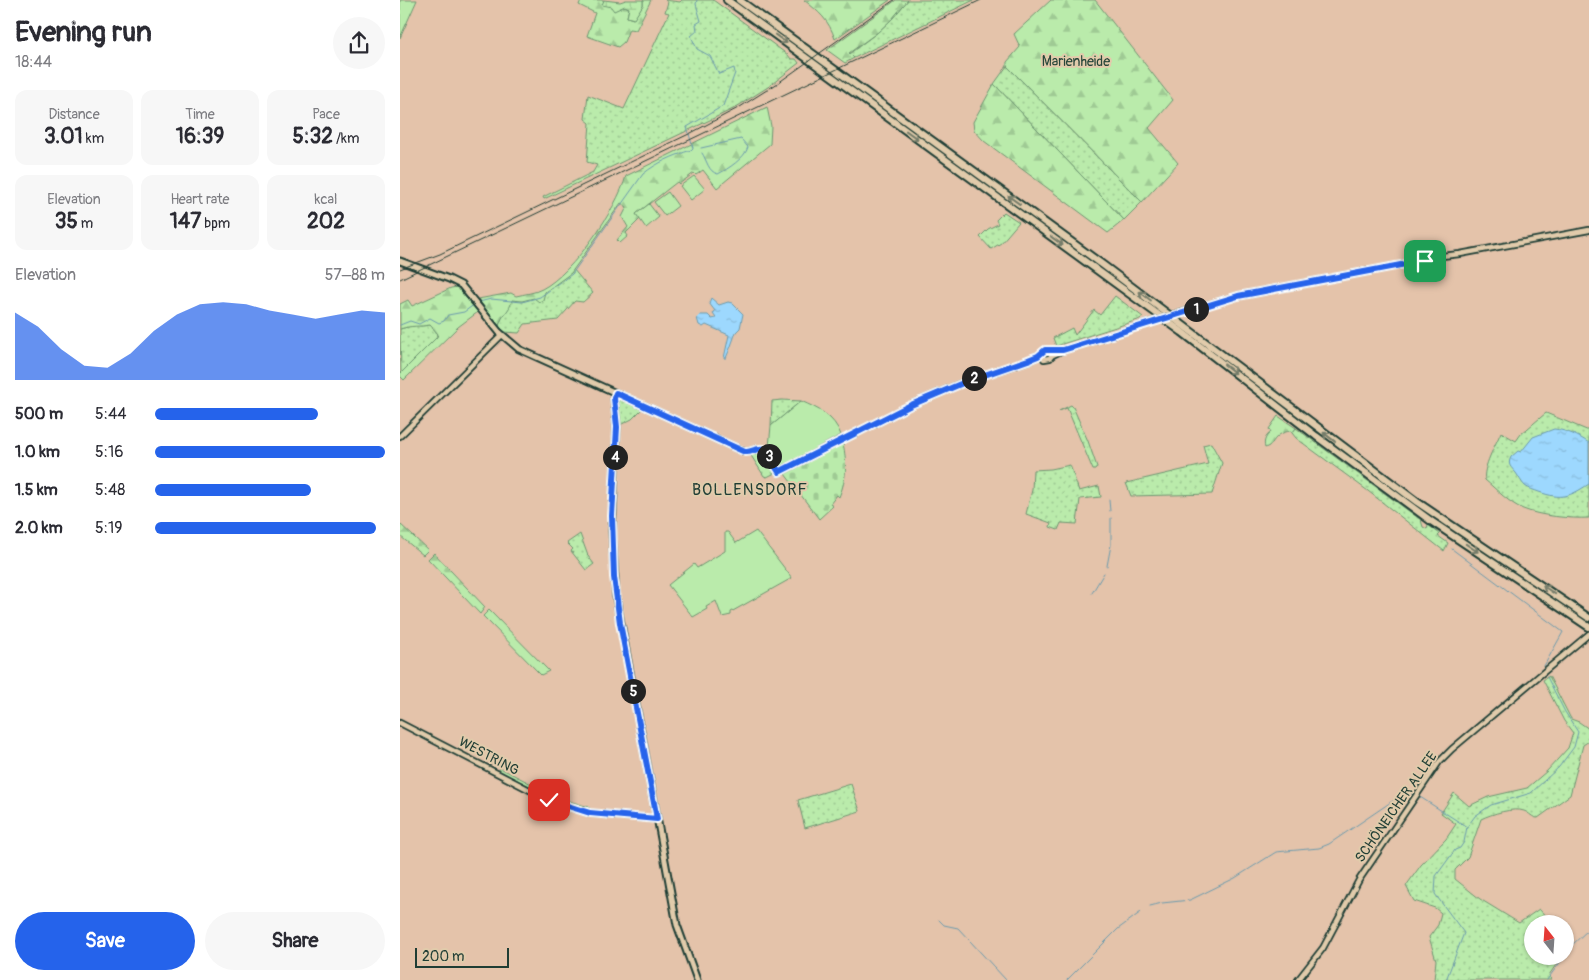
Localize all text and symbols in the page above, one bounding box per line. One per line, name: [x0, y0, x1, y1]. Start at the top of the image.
text: Evening run: [15, 15, 152, 50]
button: share: [333, 17, 385, 69]
one-way arrow: [774, 34, 788, 44]
text: 18:44: [15, 52, 52, 72]
park label: Marienheide: [1042, 53, 1110, 70]
text: Distance: [48, 106, 100, 123]
text: Time: [185, 106, 215, 123]
text: Pace: [312, 106, 340, 123]
text: 3.01: [44, 123, 83, 150]
text: 16:39: [176, 123, 224, 150]
text: 5:32: [293, 123, 333, 150]
text: km: [83, 130, 104, 147]
text: /km: [333, 130, 359, 147]
one-way arrow: [905, 130, 919, 140]
text: Elevation: [47, 191, 101, 208]
text: Heart rate: [170, 191, 230, 208]
text: kcal: [315, 191, 337, 208]
one-way arrow: [1007, 195, 1021, 205]
text: 35: [55, 208, 78, 235]
text: 147: [170, 208, 201, 235]
text: 202: [307, 208, 345, 235]
text: m: [78, 215, 93, 232]
text: bpm: [201, 215, 230, 232]
one-way arrow: [1050, 236, 1064, 246]
pin: [1404, 240, 1446, 282]
icon: arrive: [1411, 247, 1439, 275]
text: Elevation: [15, 265, 76, 285]
text: 57–88 m: [325, 265, 385, 285]
one-way arrow: [1138, 291, 1152, 301]
pin: 1: [1184, 296, 1208, 322]
text: 1: [1194, 301, 1199, 318]
one-way arrow: [1223, 364, 1236, 375]
pin: 2: [962, 366, 986, 390]
text: 2: [971, 370, 978, 387]
text: 500 m: [15, 404, 63, 424]
text: 5:44: [95, 404, 127, 424]
one-way arrow: [1323, 432, 1336, 443]
text: 1.0 km: [15, 442, 60, 462]
text: 5:16: [95, 442, 124, 462]
pin: 4: [602, 444, 628, 470]
pin: 3: [756, 444, 782, 468]
text: 3: [766, 448, 773, 465]
text: 4: [611, 449, 620, 466]
text: 1.5 km: [15, 480, 58, 500]
text: 5:48: [95, 480, 125, 500]
district label: BOLLENSDORF: [692, 480, 808, 500]
text: 2.0 km: [15, 518, 63, 538]
text: 5:19: [95, 518, 122, 538]
one-way arrow: [1465, 543, 1479, 553]
one-way arrow: [1542, 585, 1556, 595]
pin: 5: [620, 678, 646, 704]
text: 5: [630, 683, 637, 700]
street label: WESTRING: [456, 733, 522, 779]
street label: SCHÖNEICHER ALLEE: [1351, 748, 1441, 866]
pin: [528, 779, 570, 821]
icon: check: [535, 786, 563, 814]
button: Save: [15, 912, 195, 970]
button: Share: [205, 912, 385, 970]
north arrow: [1524, 915, 1574, 965]
map controls: [1524, 915, 1574, 965]
scale bar: [415, 945, 509, 968]
text: 200 m: [422, 948, 464, 965]

